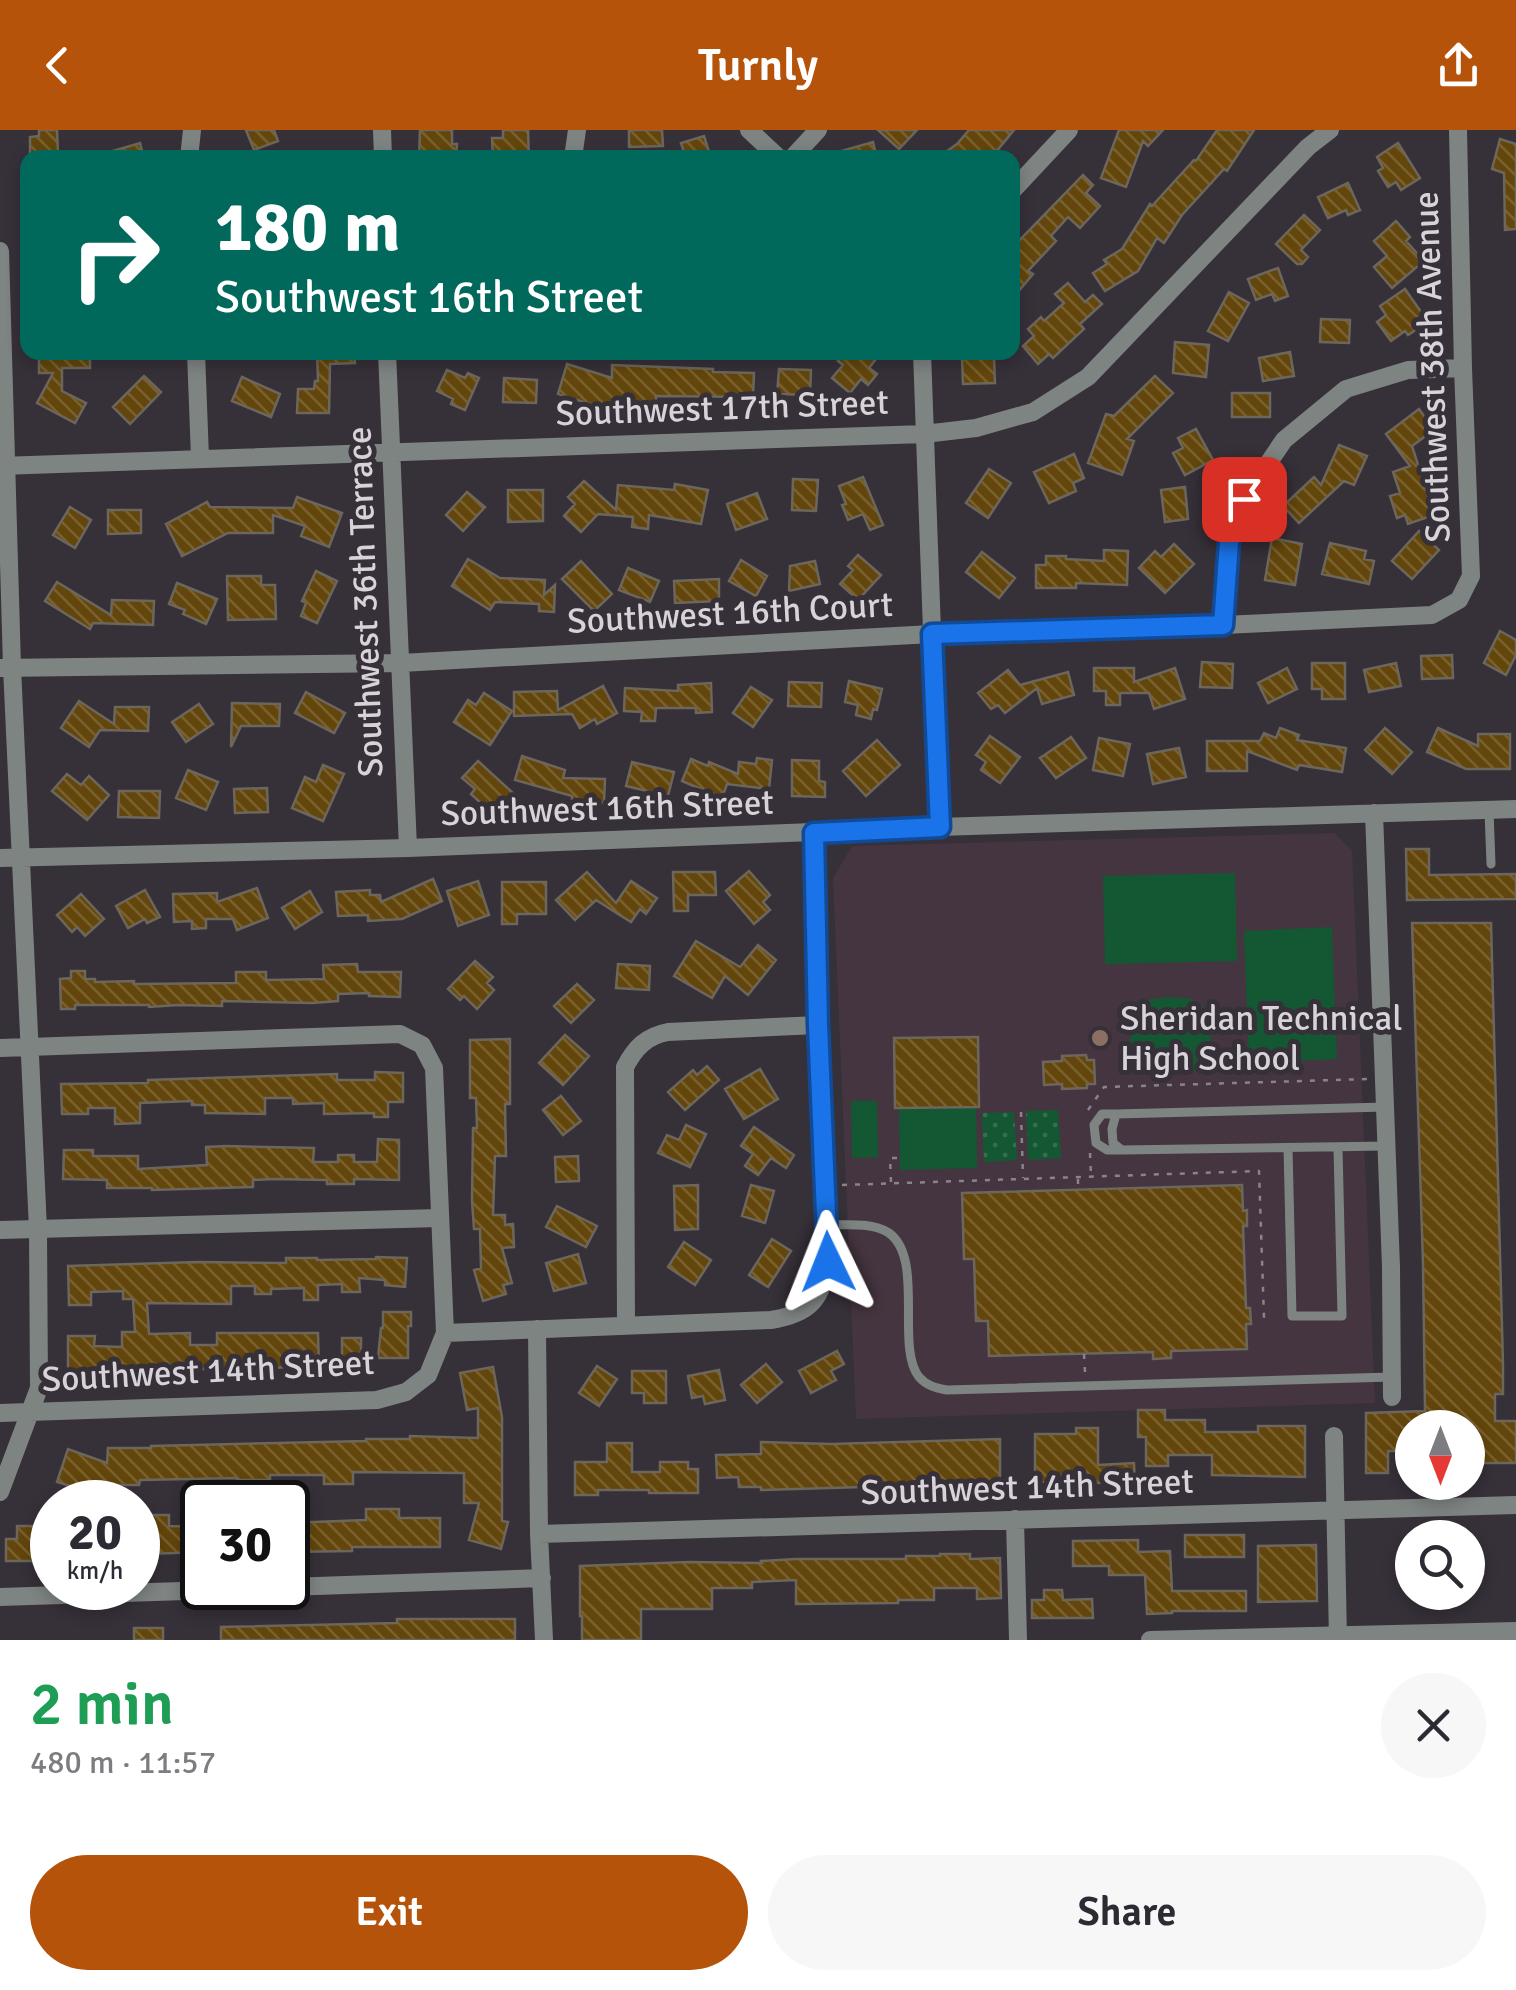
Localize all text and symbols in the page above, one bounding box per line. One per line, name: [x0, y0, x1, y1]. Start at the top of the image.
icon: back: [30, 38, 85, 93]
text: Turnly: [698, 38, 818, 93]
icon: share: [1431, 38, 1486, 93]
text: 180 m: [215, 184, 400, 270]
icon: right: [50, 190, 180, 320]
street label: Southwest 38th Avenue: [1404, 191, 1460, 543]
text: Southwest 16th Street: [215, 270, 643, 325]
street label: Southwest 17th Street: [555, 381, 889, 435]
street label: Southwest 36th Terrace: [337, 426, 393, 778]
pin: [1202, 457, 1287, 542]
icon: arrive: [1217, 472, 1272, 527]
street label: Southwest 16th Court: [566, 583, 894, 643]
street label: Southwest 16th Street: [440, 781, 774, 835]
place label: Sheridan Technical High School: [1120, 997, 1403, 1080]
marker: Sheridan Technical High School: [1089, 1027, 1111, 1049]
position arrow: [776, 1210, 880, 1314]
street label: Southwest 14th Street: [41, 1341, 375, 1401]
north arrow: [1395, 1410, 1485, 1500]
map controls: [1395, 1410, 1485, 1610]
street label: Southwest 14th Street: [860, 1460, 1194, 1514]
speed limit sign: 30: [180, 1480, 310, 1610]
text: 20: [68, 1502, 122, 1564]
button: search: [1395, 1520, 1485, 1610]
text: km/h: [67, 1555, 123, 1586]
text: 2 min: [30, 1668, 174, 1742]
button: close: [1381, 1673, 1486, 1778]
text: 480 m · 11:57: [30, 1743, 216, 1782]
button: Exit: [30, 1855, 748, 1970]
button: Share: [768, 1855, 1486, 1970]

